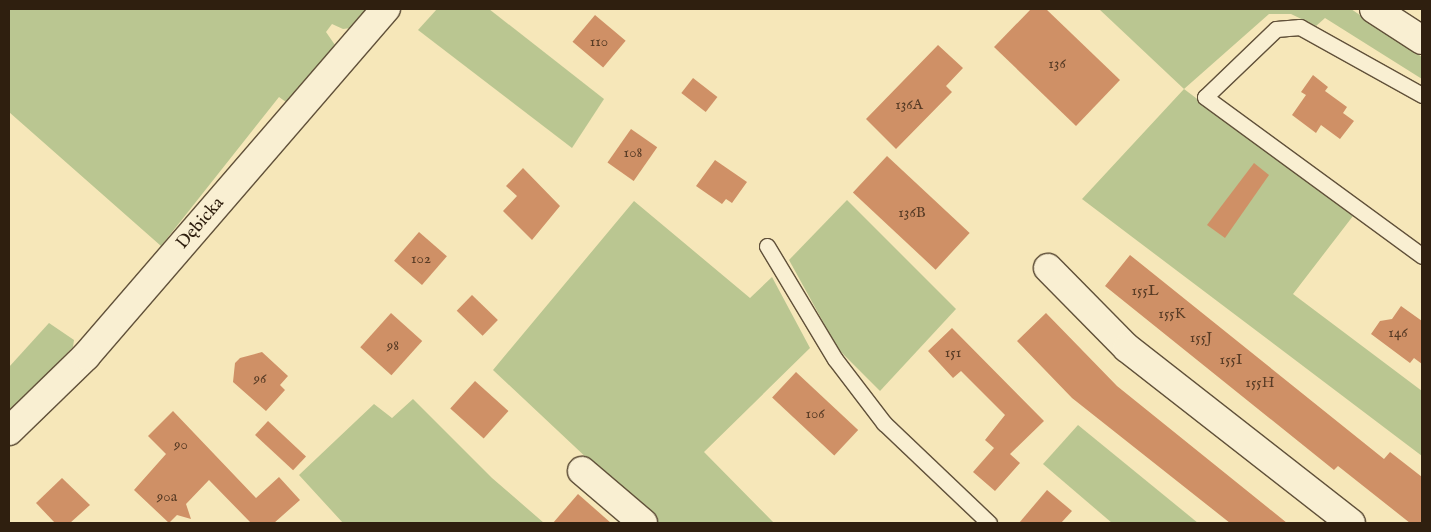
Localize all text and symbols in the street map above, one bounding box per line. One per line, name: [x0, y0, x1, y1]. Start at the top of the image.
house number: 110: [590, 33, 608, 51]
house number: 136: [1048, 55, 1066, 73]
house number: 136A: [895, 96, 923, 114]
house number: 108: [624, 144, 642, 162]
street label: Dębicka: [172, 193, 230, 255]
house number: 136B: [898, 204, 926, 222]
house number: 102: [411, 250, 431, 268]
house number: 155L: [1131, 282, 1159, 300]
house number: 155K: [1158, 305, 1186, 323]
house number: 146: [1388, 324, 1408, 342]
house number: 155J: [1190, 329, 1212, 347]
house number: 98: [387, 337, 399, 355]
house number: 151: [945, 344, 961, 362]
house number: 155I: [1220, 351, 1242, 369]
house number: 96: [254, 370, 266, 388]
house number: 155H: [1245, 374, 1275, 392]
house number: 106: [805, 405, 825, 423]
house number: 90: [174, 436, 188, 454]
house number: 90a: [157, 488, 177, 506]

